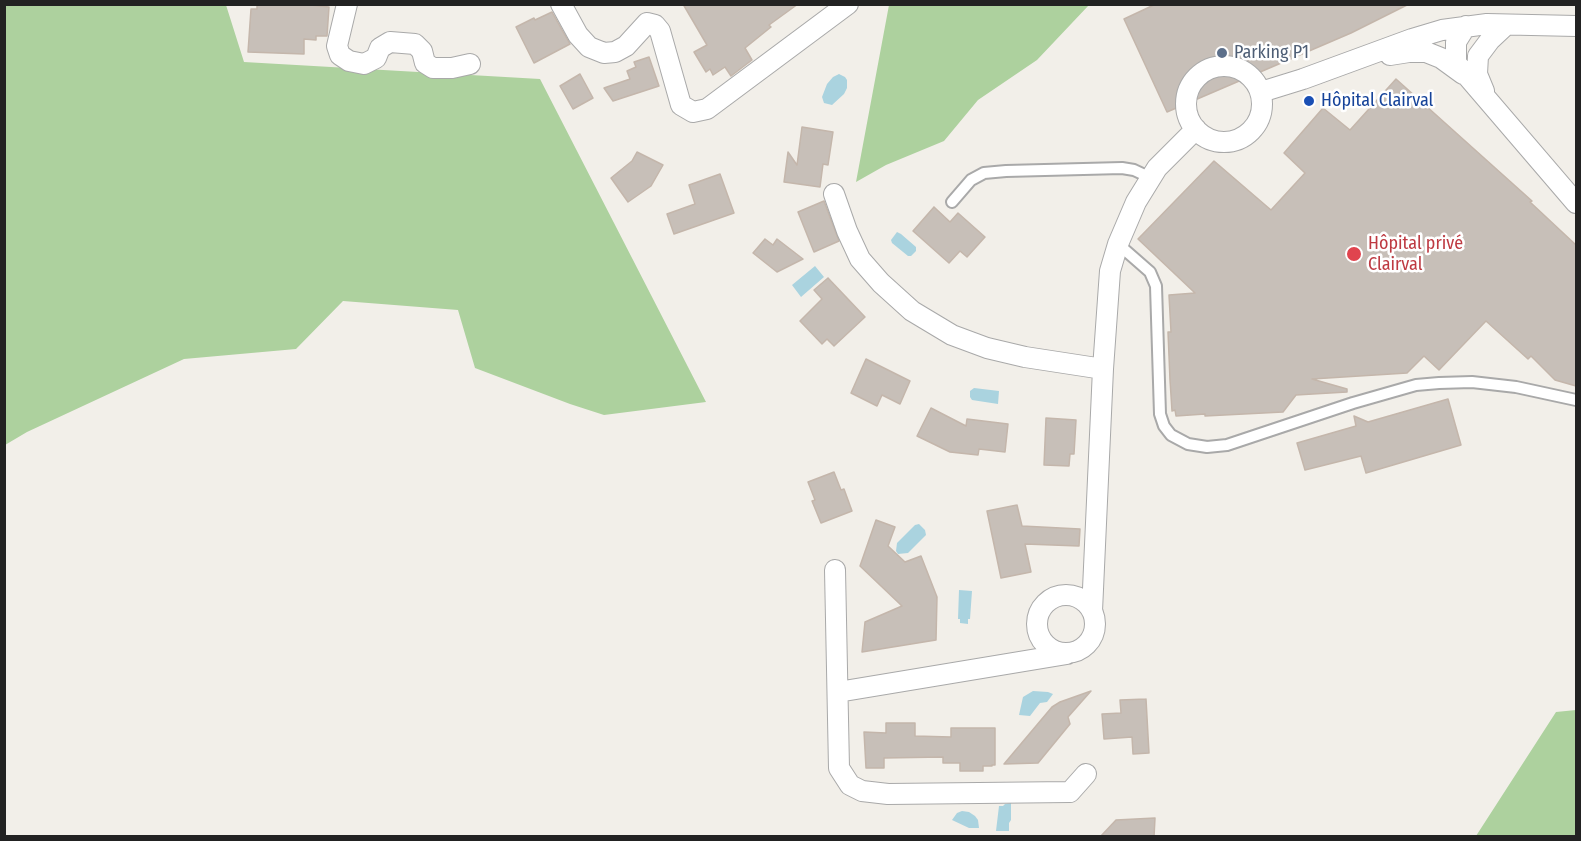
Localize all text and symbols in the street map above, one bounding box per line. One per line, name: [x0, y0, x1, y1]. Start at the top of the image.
place label: Parking P1: [1234, 42, 1309, 64]
marker: Parking P1: [1215, 46, 1229, 60]
place label: Hôpital Clairval: [1321, 90, 1433, 112]
marker: Hôpital Clairval: [1302, 94, 1316, 108]
place label: Hôpital privé Clairval: [1368, 233, 1463, 276]
marker: Hôpital privé Clairval: [1345, 245, 1363, 263]

